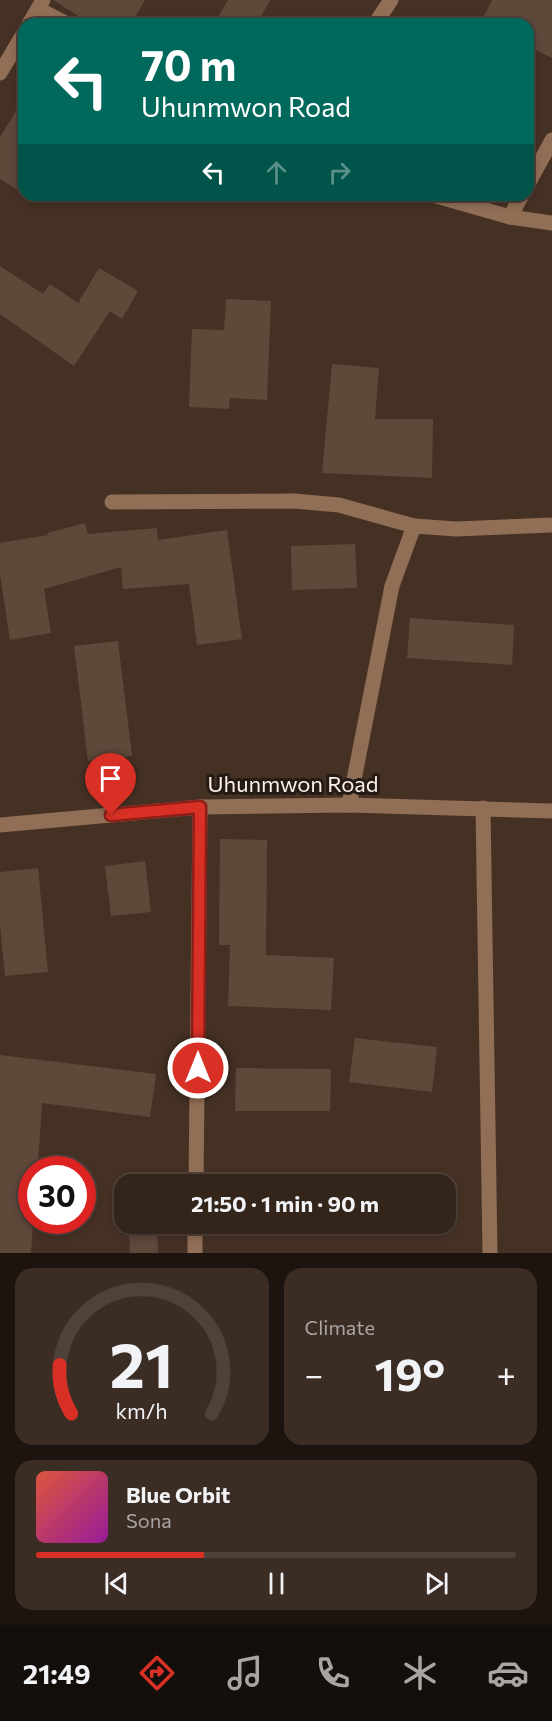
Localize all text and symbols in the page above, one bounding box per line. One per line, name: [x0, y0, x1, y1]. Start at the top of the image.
text: 70 m: [141, 38, 236, 90]
icon: left: [42, 42, 120, 120]
text: Uhunmwon Road: [141, 90, 351, 123]
icon: left: [197, 156, 230, 189]
icon: ahead: [260, 156, 293, 189]
icon: right: [323, 156, 356, 189]
pin: [85, 753, 136, 815]
icon: arrive: [94, 762, 127, 795]
street label: Uhunmwon Road: [207, 770, 379, 797]
position arrow: [166, 1036, 230, 1100]
speed limit sign: 30: [18, 1156, 96, 1234]
text: 21:50 · 1 min · 90 m: [191, 1190, 379, 1217]
text: Climate: [305, 1315, 375, 1339]
text: 21: [110, 1325, 174, 1401]
text: 19°: [375, 1345, 445, 1400]
text: −: [305, 1353, 323, 1394]
text: +: [497, 1353, 516, 1394]
text: km/h: [116, 1397, 168, 1423]
text: Blue Orbit: [126, 1481, 230, 1508]
text: Sona: [126, 1508, 172, 1532]
icon: previous: [100, 1567, 133, 1600]
icon: pause: [260, 1567, 293, 1600]
icon: next: [420, 1567, 453, 1600]
icon: directions: [136, 1652, 178, 1694]
icon: music: [224, 1652, 266, 1694]
icon: phone: [312, 1652, 354, 1694]
icon: climate: [399, 1652, 441, 1694]
icon: car: [487, 1652, 529, 1694]
text: 21:49: [23, 1657, 91, 1690]

